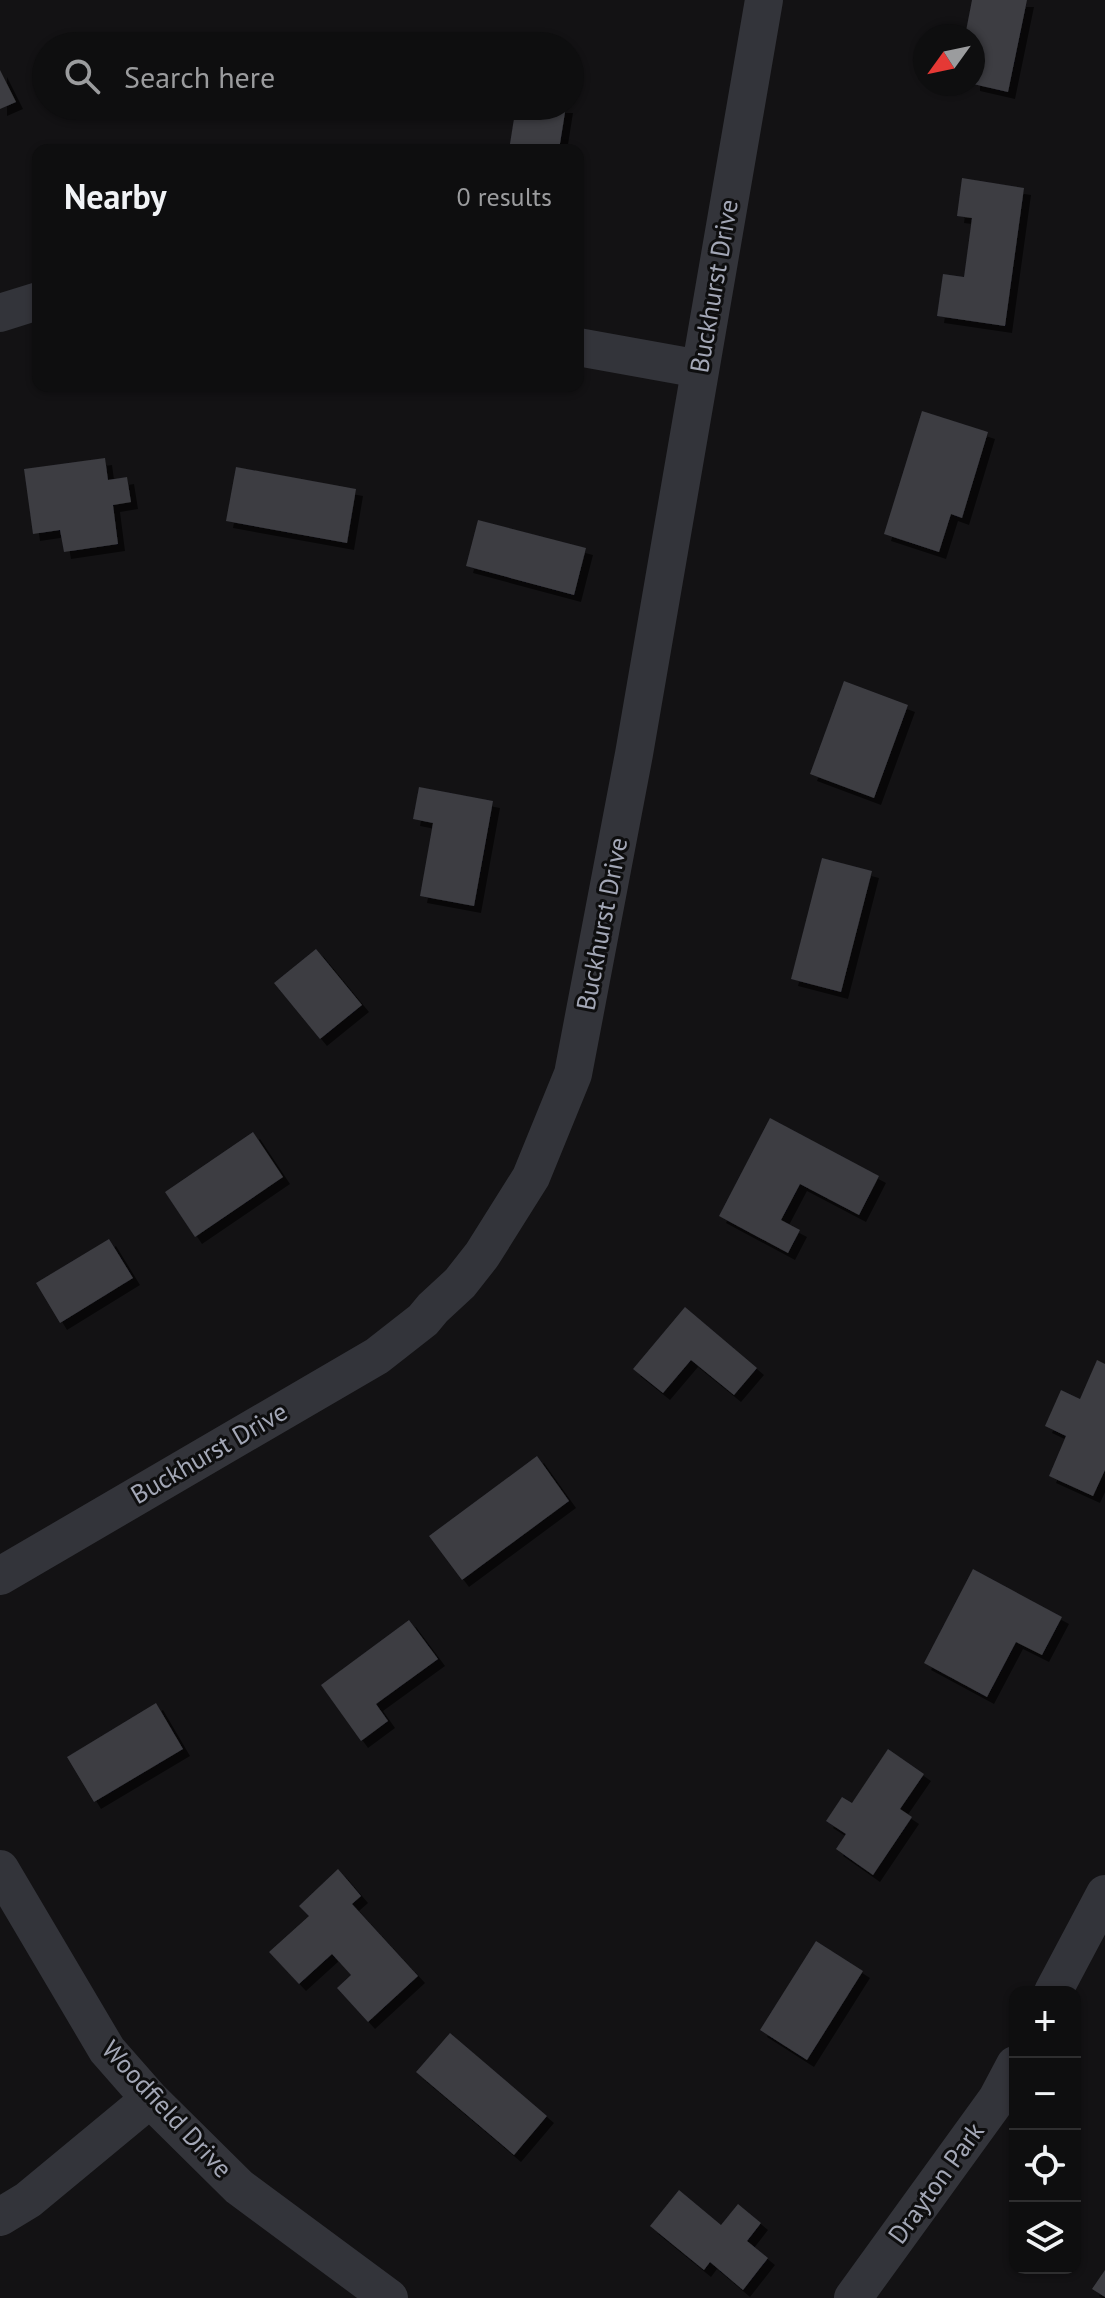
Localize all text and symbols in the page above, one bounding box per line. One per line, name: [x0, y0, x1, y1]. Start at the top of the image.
north arrow: [913, 24, 985, 96]
search box: [32, 32, 584, 120]
icon: search: [60, 54, 104, 98]
text: Search here: [124, 57, 275, 96]
text: Nearby: [64, 174, 166, 218]
text: 0 results: [457, 180, 552, 213]
street label: Buckhurst Drive: [682, 197, 745, 375]
street label: Buckhurst Drive: [569, 835, 634, 1013]
street label: Buckhurst Drive: [125, 1394, 293, 1511]
map controls: [1009, 1986, 1081, 2274]
button: +: [1009, 1986, 1081, 2058]
street label: Woodfield Drive: [95, 2033, 240, 2184]
button: −: [1009, 2058, 1081, 2130]
street label: Drayton Park: [880, 2115, 991, 2250]
button: locate: [1009, 2130, 1081, 2202]
button: layers: [1009, 2202, 1081, 2274]

